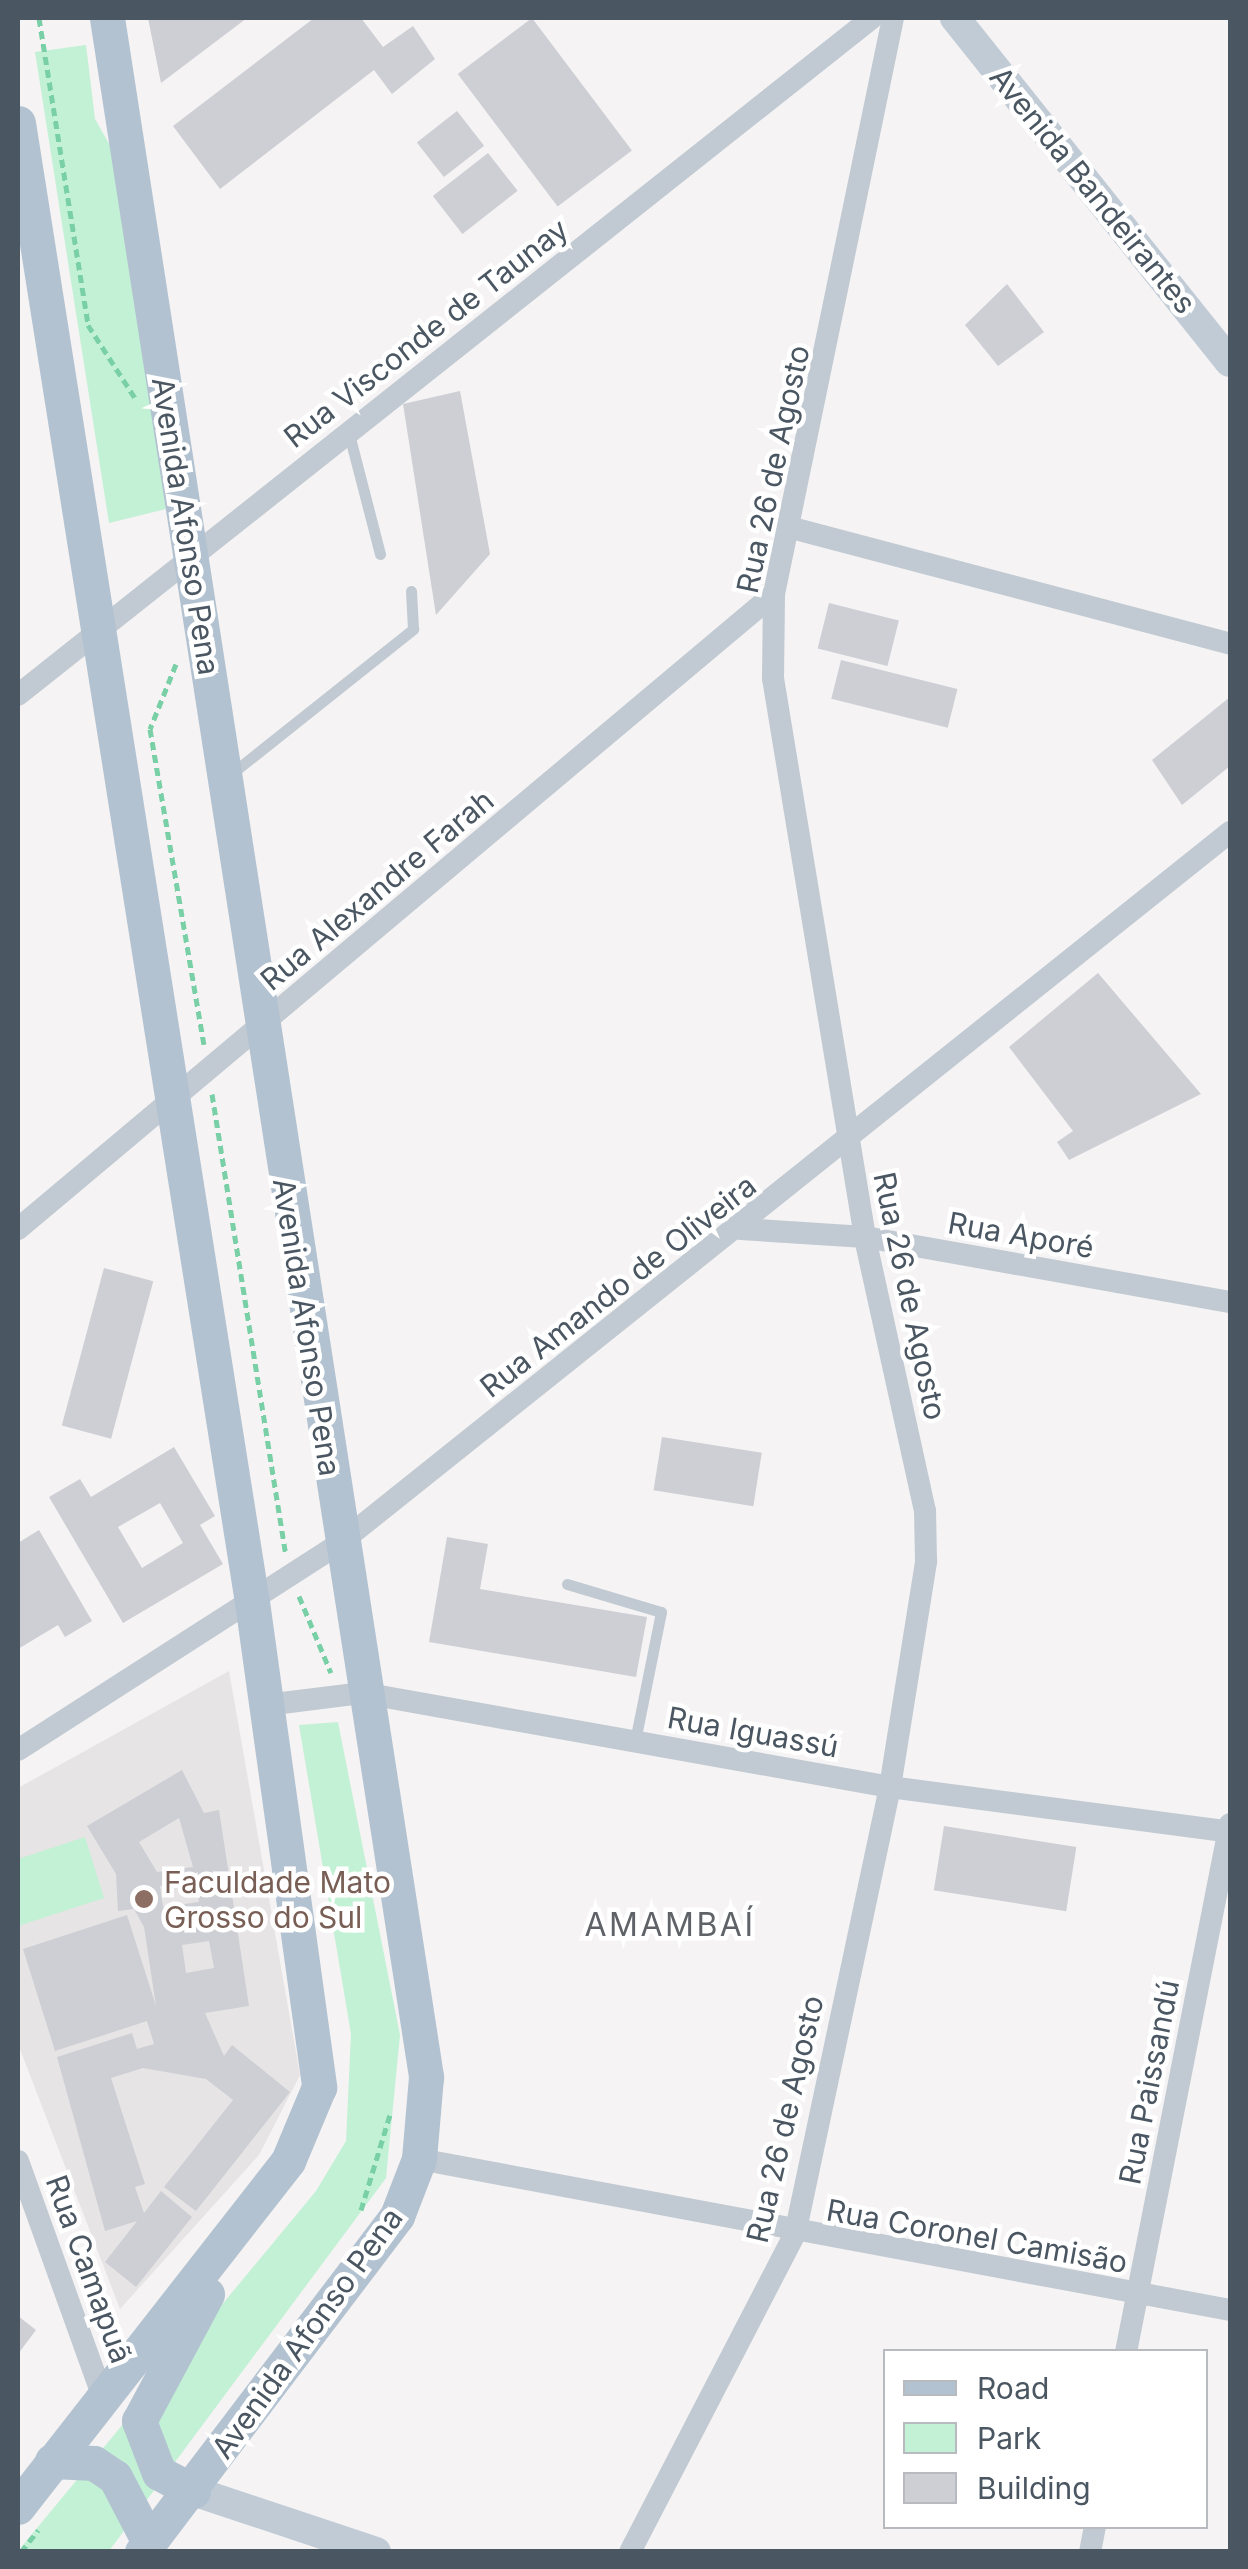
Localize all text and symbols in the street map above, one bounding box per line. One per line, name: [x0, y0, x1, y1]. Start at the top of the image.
street label: Avenida Bandeirantes: [982, 59, 1204, 321]
street label: Rua Visconde de Taunay: [277, 211, 575, 455]
street label: Rua 26 de Agosto: [729, 342, 817, 596]
street label: Avenida Afonso Pena: [145, 375, 227, 677]
street label: Rua Alexandre Farah: [253, 782, 501, 998]
street label: Rua Amando de Oliveira: [473, 1167, 763, 1405]
street label: Rua 26 de Agosto: [866, 1169, 954, 1423]
street label: Avenida Afonso Pena: [266, 1176, 348, 1478]
street label: Rua Aporé: [945, 1204, 1097, 1266]
street label: Rua Iguassú: [665, 1699, 841, 1765]
place label: Faculdade Mato Grosso do Sul: [164, 1864, 391, 1934]
marker: Faculdade Mato Grosso do Sul: [133, 1888, 155, 1910]
district label: AMAMBAÍ: [584, 1906, 756, 1944]
street label: Rua Paissandú: [1111, 1977, 1187, 2187]
street label: Rua 26 de Agosto: [739, 1992, 831, 2246]
street label: Rua Camapuã: [38, 2170, 140, 2368]
street label: Rua Coronel Camisão: [824, 2192, 1130, 2280]
street label: Avenida Afonso Pena: [204, 2201, 410, 2465]
legend: [883, 2349, 1208, 2529]
text: Road: [977, 2370, 1049, 2406]
text: Park: [977, 2420, 1041, 2456]
text: Building: [977, 2470, 1091, 2506]

